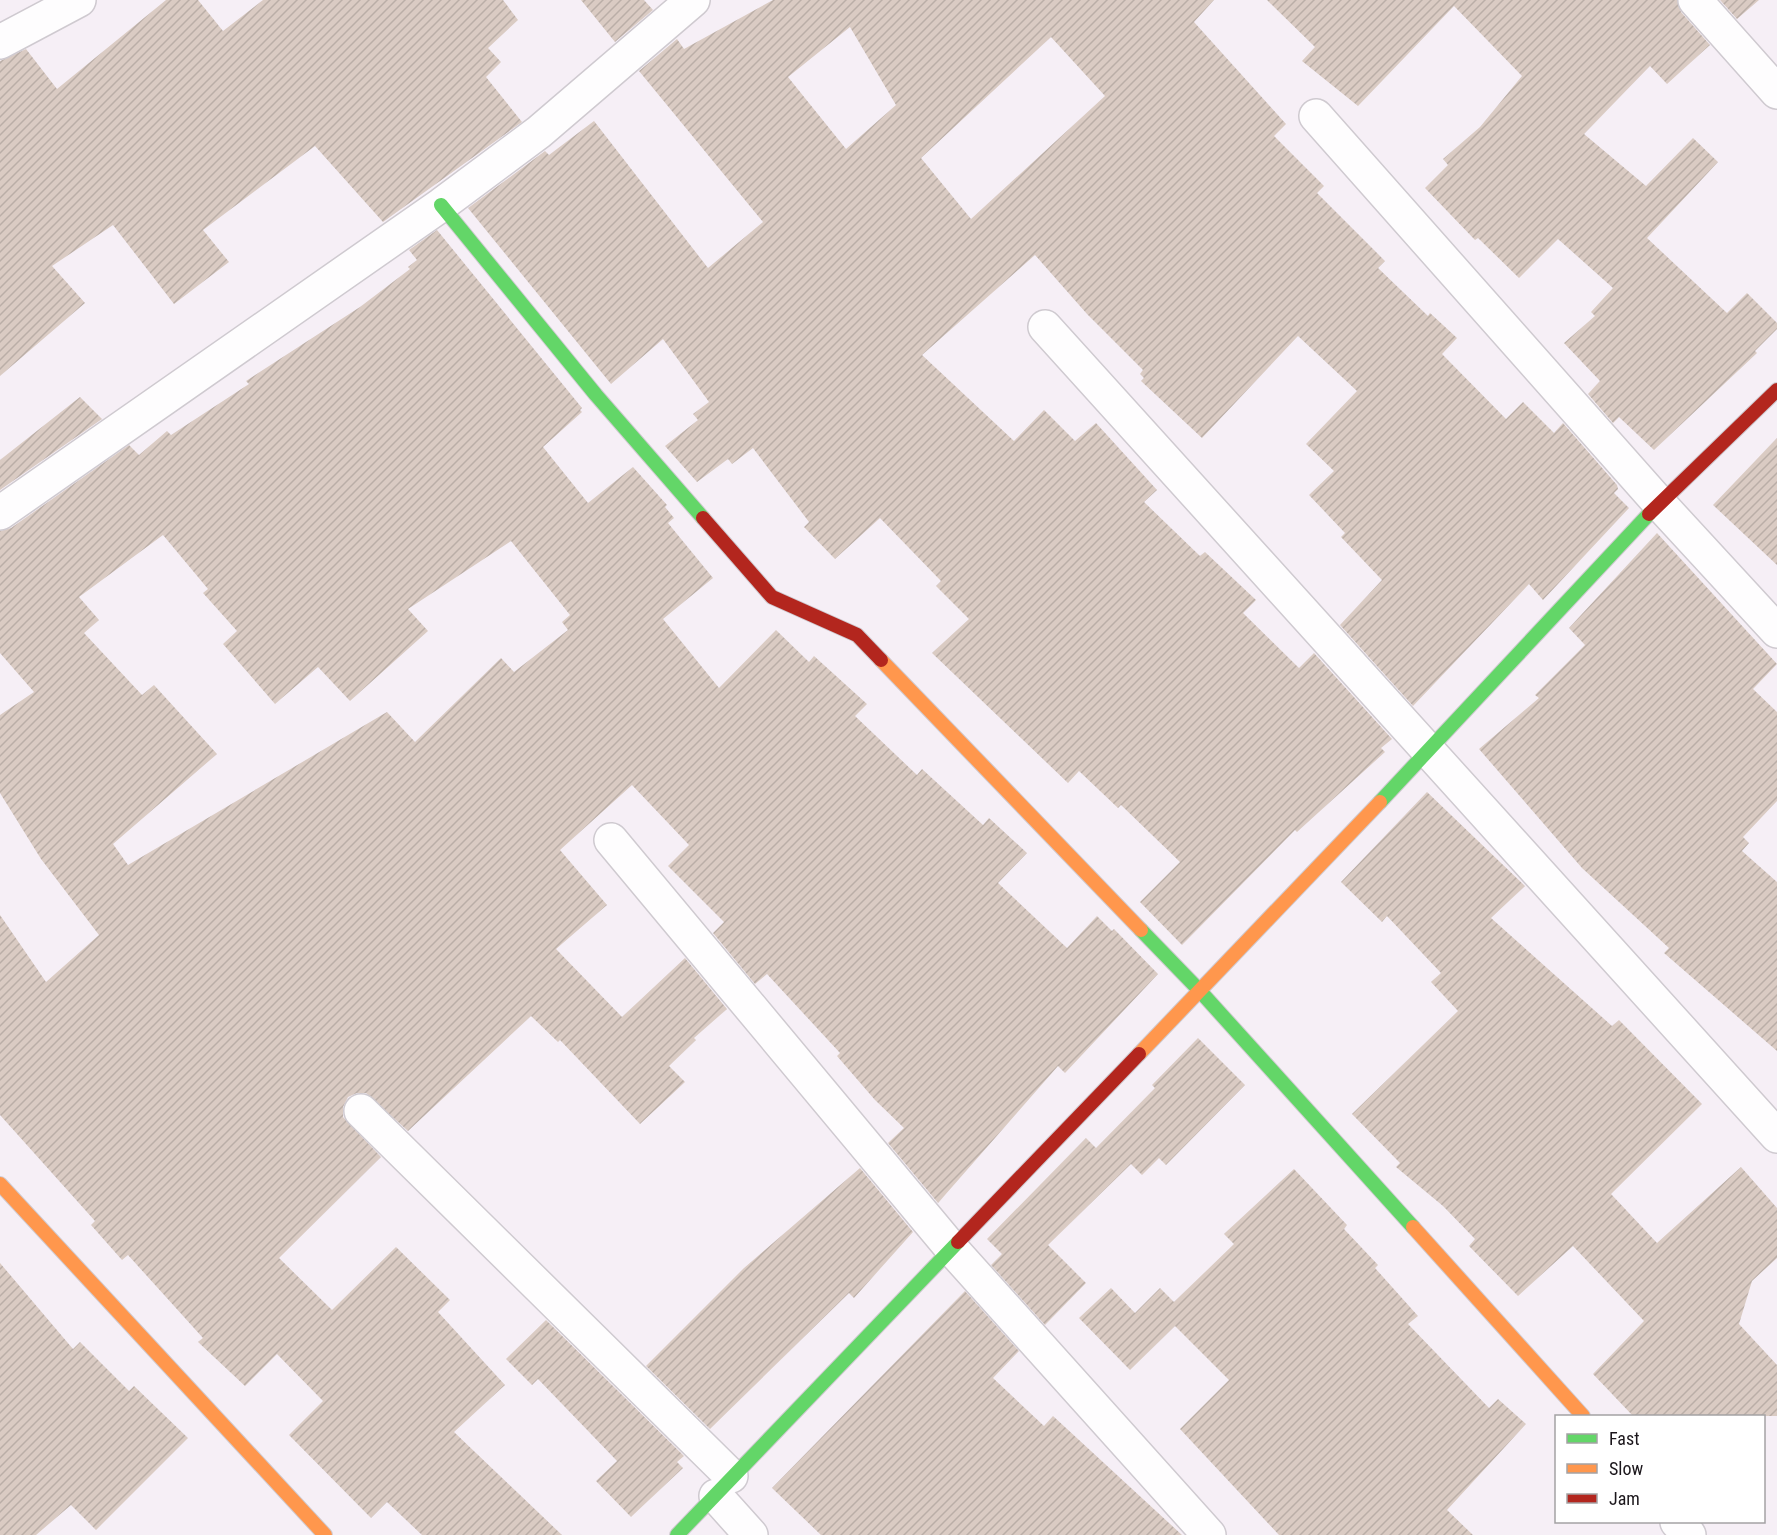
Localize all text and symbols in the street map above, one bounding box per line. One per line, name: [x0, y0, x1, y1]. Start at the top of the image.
legend: [1555, 1415, 1765, 1523]
text: Fast: [1609, 1428, 1640, 1449]
text: Slow: [1609, 1458, 1644, 1479]
text: Jam: [1609, 1488, 1640, 1509]

